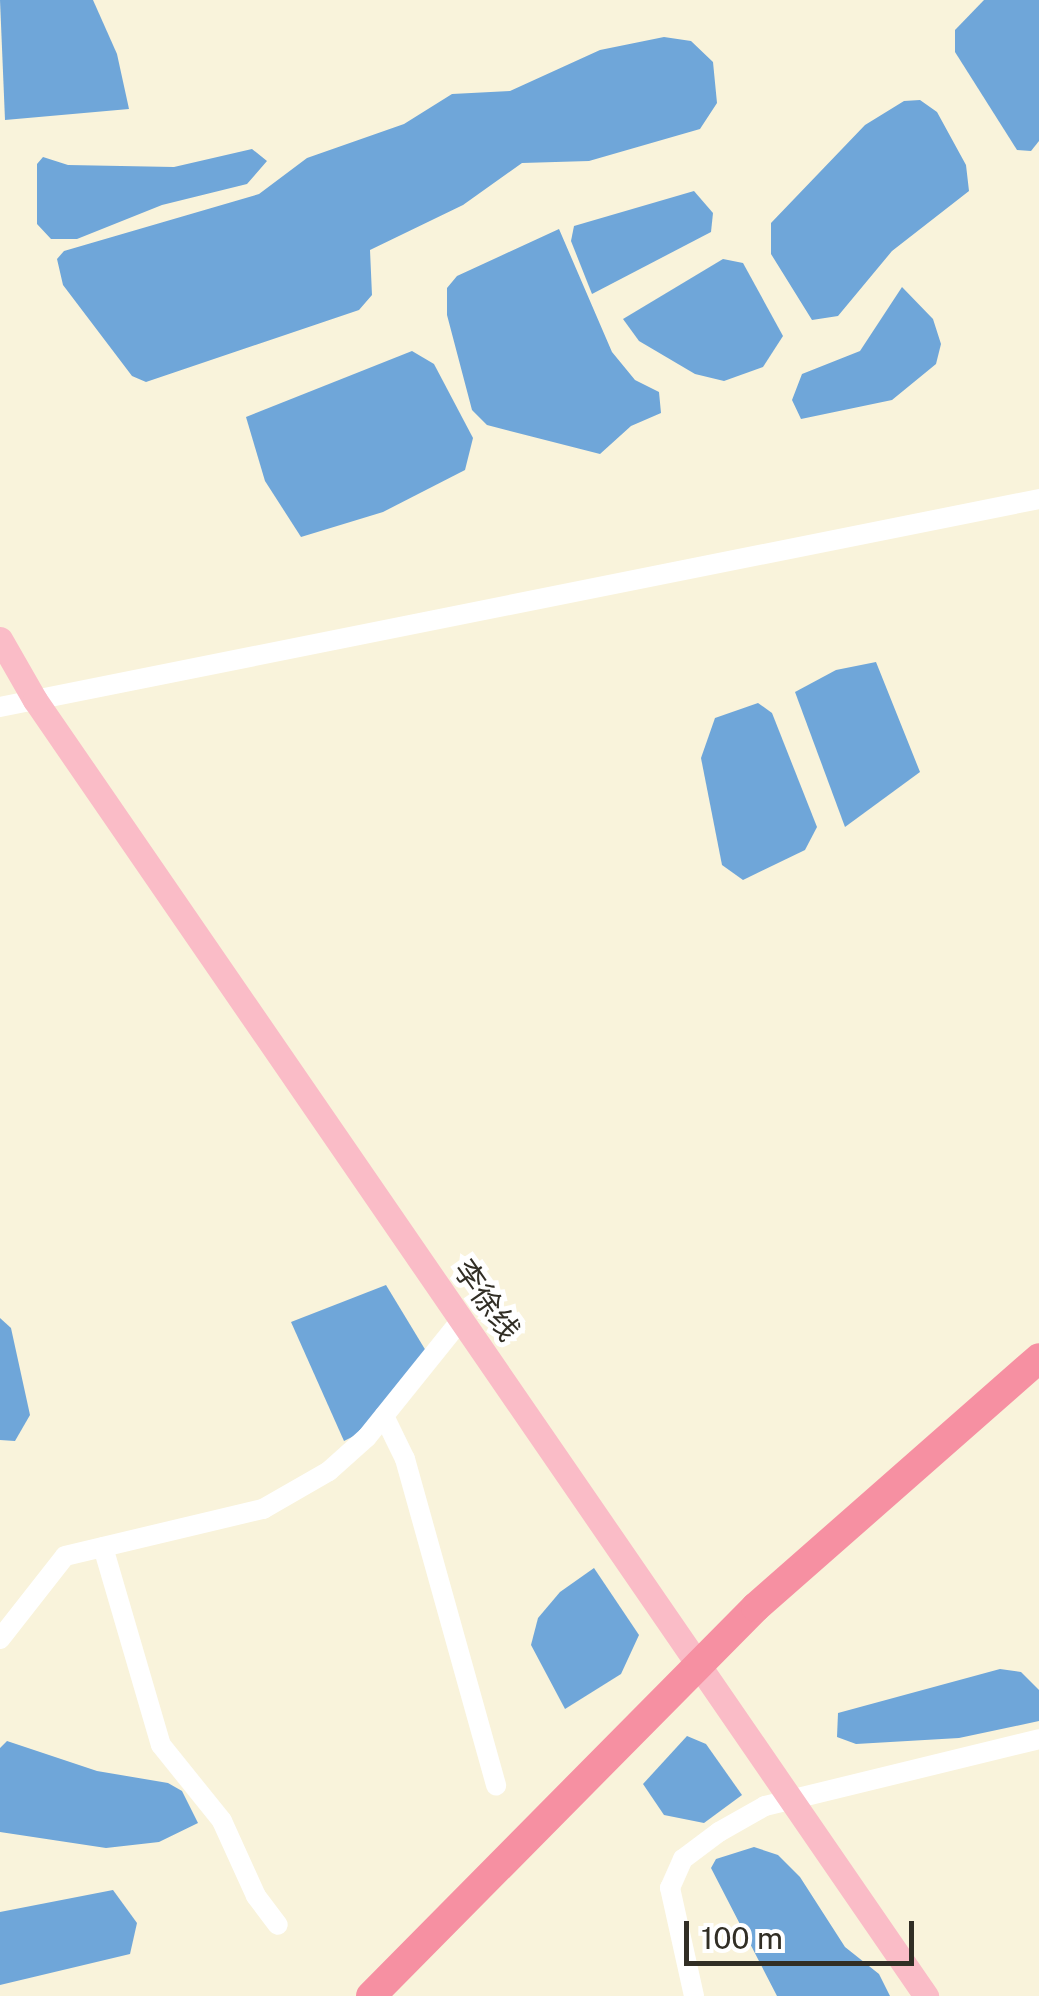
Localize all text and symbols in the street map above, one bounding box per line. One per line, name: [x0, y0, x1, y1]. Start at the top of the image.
street label: 李徐线: [446, 1253, 528, 1347]
scale bar: [689, 1901, 919, 1963]
text: 100 m: [701, 1920, 783, 1956]

